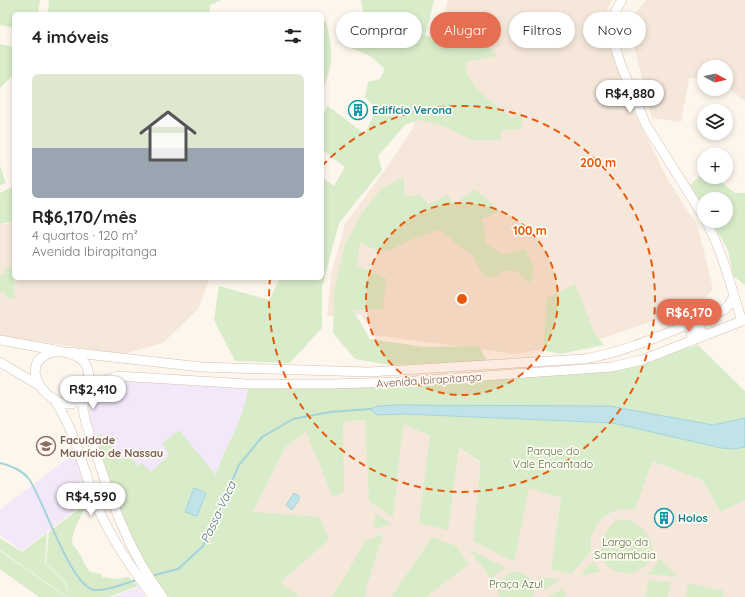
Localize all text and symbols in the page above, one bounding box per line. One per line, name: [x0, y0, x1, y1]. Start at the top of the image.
chip: Comprar: [336, 12, 422, 48]
chip: Alugar: [430, 12, 501, 48]
chip: Filtros: [509, 12, 575, 48]
chip: Novo: [583, 12, 646, 48]
icon: filters: [282, 25, 304, 47]
text: 4 imóveis: [32, 26, 109, 47]
north arrow: [697, 60, 733, 96]
map controls: [697, 60, 733, 228]
pin: R$4,880: [593, 80, 667, 114]
text: R$4,880: [605, 85, 655, 101]
building icon: Edifício Verona: [347, 99, 369, 121]
icon: home: [132, 100, 204, 172]
place label: Edifício Verona: [372, 103, 452, 117]
button: layers: [697, 104, 733, 140]
button: +: [697, 148, 733, 184]
text: 200 m: [580, 155, 616, 170]
button: −: [697, 192, 733, 228]
text: R$6,170/mês: [32, 206, 137, 227]
text: 100 m: [513, 223, 547, 238]
text: 4 quartos · 120 m²: [32, 227, 138, 243]
text: Avenida Ibirapitanga: [32, 243, 157, 259]
centre of rings: [455, 292, 469, 306]
pin: R$6,170: [652, 299, 726, 333]
text: R$6,170: [666, 304, 712, 320]
street label: Avenida Ibirapitanga: [376, 369, 482, 391]
pin: R$2,410: [56, 376, 130, 410]
text: R$2,410: [69, 381, 117, 397]
place label: Faculdade Maurício de Nassau: [60, 433, 163, 460]
school or university icon: Faculdade Maurício de Nassau: [35, 435, 57, 457]
park label: Parque do Vale Encantado: [513, 444, 594, 471]
water label: Passa-Vaca: [197, 478, 239, 545]
pin: R$4,590: [54, 483, 128, 517]
text: R$4,590: [66, 488, 116, 504]
building icon: Holos: [653, 507, 675, 529]
place label: Holos: [678, 511, 708, 525]
park label: Largo da Samambaia: [594, 535, 656, 562]
park label: Praça Azul: [489, 577, 543, 591]

